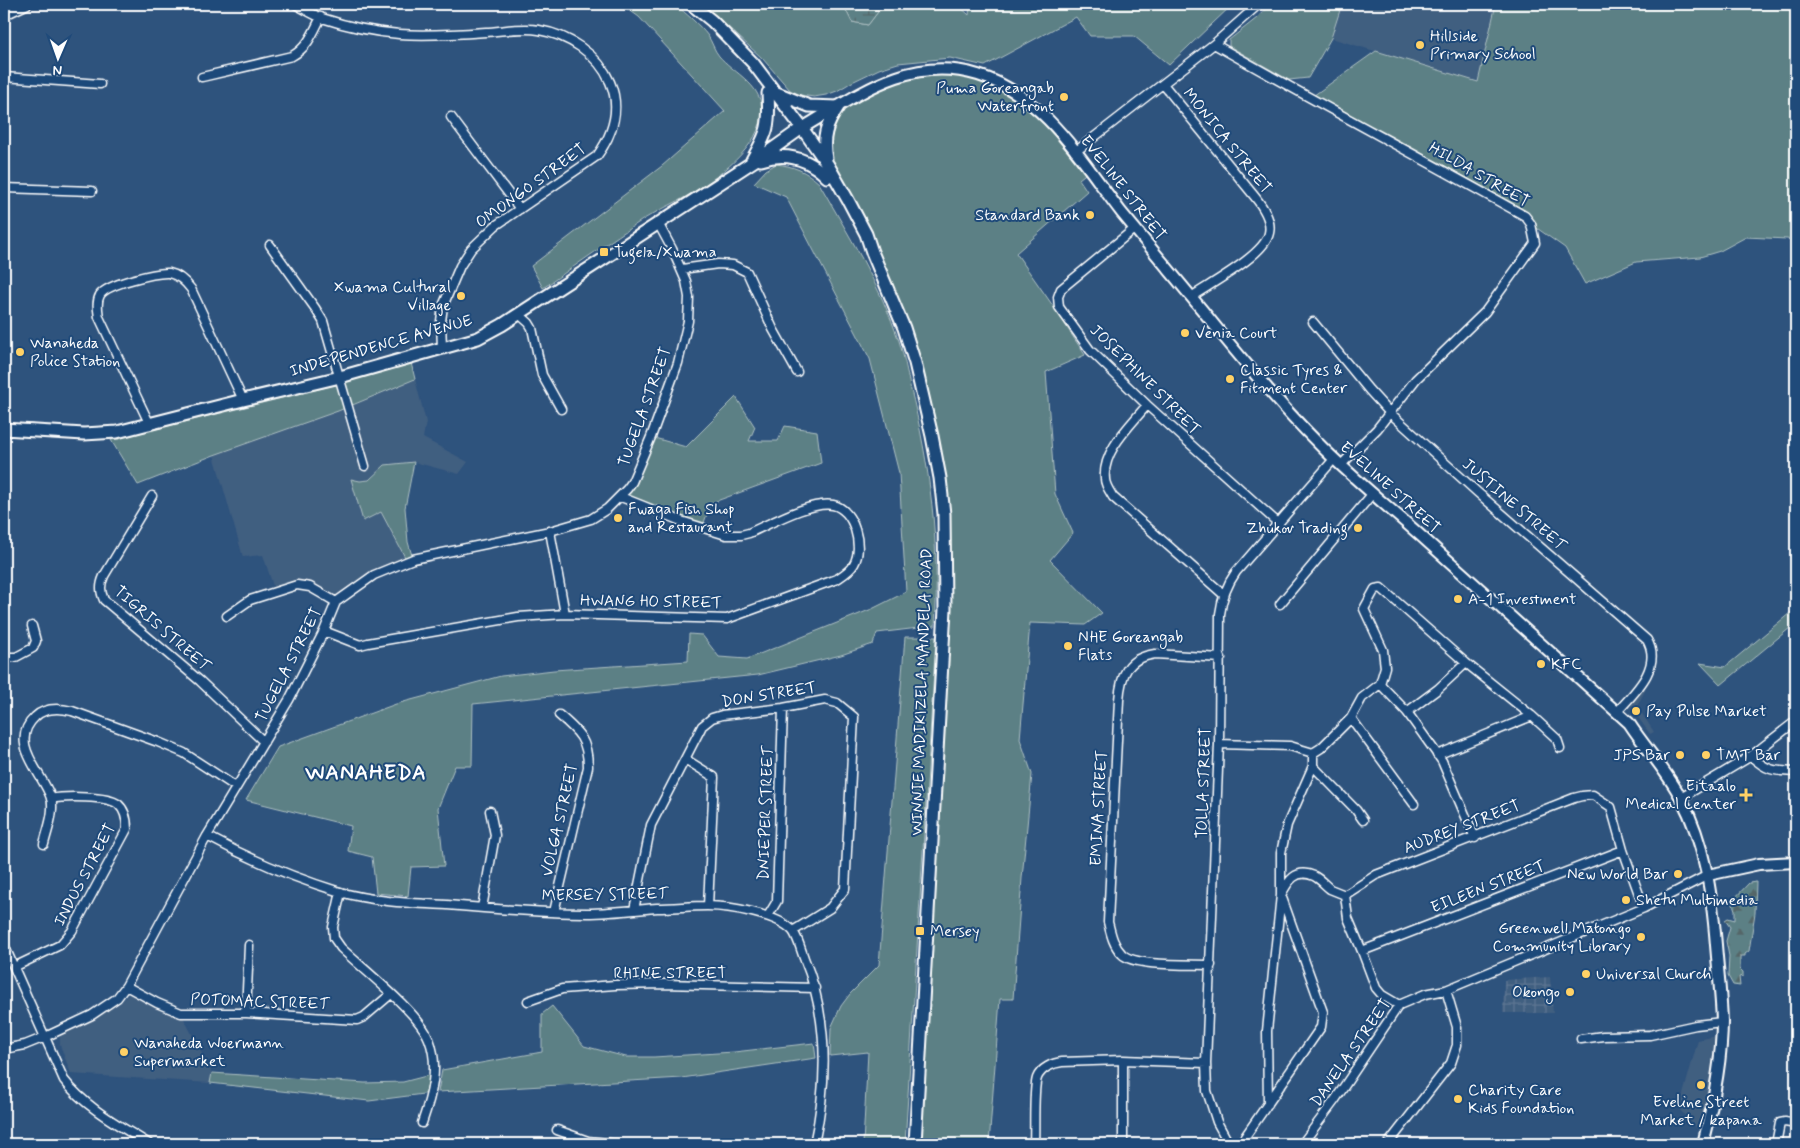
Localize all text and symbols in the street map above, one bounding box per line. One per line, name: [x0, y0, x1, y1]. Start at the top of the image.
place label: Hillside Primary School: [1430, 26, 1536, 65]
north arrow: [32, 32, 82, 82]
marker: Hillside Primary School: [1414, 39, 1426, 51]
text: N: [53, 61, 63, 79]
place label: Puma Goreangab Waterfront: [936, 78, 1054, 117]
street label: MONICA STREET: [1178, 84, 1276, 198]
marker: Puma Goreangab Waterfront: [1058, 91, 1070, 103]
street label: EVELINE STREET: [1075, 131, 1171, 245]
street label: HILDA STREET: [1425, 138, 1533, 212]
street label: OMONGO STREET: [472, 139, 590, 233]
place label: Standard Bank: [975, 205, 1080, 226]
marker: Standard Bank: [1084, 209, 1096, 221]
place label: Tugela/Xwama: [614, 242, 717, 264]
marker: Tugela/Xwama: [598, 246, 610, 258]
place label: Xwama Cultural Village: [334, 277, 451, 316]
marker: Xwama Cultural Village: [455, 290, 467, 302]
street label: INDEPENDENCE AVENUE: [287, 310, 475, 382]
street label: JOSEPHINE STREET: [1085, 320, 1205, 440]
place label: Venia Court: [1195, 323, 1278, 344]
marker: Venia Court: [1179, 327, 1191, 339]
place label: Wanaheda Police Station: [30, 333, 120, 372]
street label: TUGELA STREET: [614, 344, 676, 470]
marker: Wanaheda Police Station: [14, 346, 26, 358]
place label: Classic Tyres & Fitment Center: [1240, 360, 1348, 399]
marker: Classic Tyres & Fitment Center: [1224, 373, 1236, 385]
street label: EVELINE STREET: [1335, 437, 1445, 539]
street label: JUSTINE STREET: [1457, 454, 1571, 557]
place label: Fwaga Fish Shop and Restaurant: [628, 499, 735, 538]
marker: Fwaga Fish Shop and Restaurant: [612, 512, 624, 524]
place label: Zhukov Trading: [1246, 518, 1348, 540]
marker: Zhukov Trading: [1352, 522, 1364, 534]
street label: WINNIE MADIKIZELA MANDELA ROAD: [906, 548, 938, 836]
street label: TIGRIS STREET: [109, 581, 216, 677]
place label: A-1 Investment: [1468, 589, 1577, 610]
street label: HWANG HO STREET: [580, 590, 722, 614]
marker: A-1 Investment: [1452, 593, 1464, 605]
street label: TUGELA STREET: [251, 604, 327, 726]
place label: NHE Goreangab Flats: [1078, 627, 1183, 666]
marker: NHE Goreangab Flats: [1062, 640, 1074, 652]
place label: KFC: [1551, 654, 1581, 675]
marker: KFC: [1535, 658, 1547, 670]
street label: DON STREET: [720, 677, 818, 713]
place label: Pay Pulse Market: [1646, 701, 1767, 722]
marker: Pay Pulse Market: [1630, 705, 1642, 717]
street label: TOLLA STREET: [1192, 727, 1216, 839]
street label: DNIEPER STREET: [753, 744, 779, 881]
place label: JPS Bar: [1613, 745, 1670, 766]
place label: TMT Bar: [1716, 745, 1780, 766]
street label: EMINA STREET: [1085, 749, 1113, 867]
marker: JPS Bar: [1674, 749, 1686, 761]
marker: TMT Bar: [1700, 749, 1712, 761]
district label: WANAHEDA: [304, 759, 427, 787]
street label: VOLGA STREET: [537, 761, 583, 879]
place label: Eitaalo Medical Center: [1626, 776, 1736, 815]
marker: Eitaalo Medical Center: [1740, 789, 1752, 801]
street label: AUDREY STREET: [1401, 795, 1523, 859]
street label: INDUS STREET: [49, 820, 121, 930]
street label: EILEEN STREET: [1428, 856, 1548, 918]
place label: New World Bar: [1567, 864, 1668, 885]
marker: New World Bar: [1672, 868, 1684, 880]
street label: MERSEY STREET: [541, 883, 670, 907]
place label: Shetu Multimedia: [1636, 890, 1758, 911]
marker: Shetu Multimedia: [1620, 894, 1632, 906]
place label: Greenwell Matongo Community Library: [1493, 918, 1631, 957]
place label: Mersey: [930, 921, 980, 942]
marker: Mersey: [914, 925, 926, 937]
marker: Greenwell Matongo Community Library: [1635, 931, 1647, 943]
street label: RHINE STREET: [614, 963, 726, 984]
place label: Universal Church: [1596, 964, 1711, 985]
marker: Universal Church: [1580, 968, 1592, 980]
place label: Okongo: [1512, 982, 1560, 1004]
marker: Okongo: [1564, 986, 1576, 998]
street label: POTOMAC STREET: [190, 989, 331, 1015]
street label: DANELA STREET: [1306, 995, 1396, 1111]
place label: Wanaheda Woermann Supermarket: [134, 1033, 285, 1072]
marker: Wanaheda Woermann Supermarket: [118, 1046, 130, 1058]
marker: Eveline Street Market / kapana: [1695, 1079, 1707, 1091]
place label: Charity Care Kids Foundation: [1468, 1080, 1574, 1119]
place label: Eveline Street Market / kapana: [1640, 1092, 1762, 1131]
marker: Charity Care Kids Foundation: [1452, 1093, 1464, 1105]

